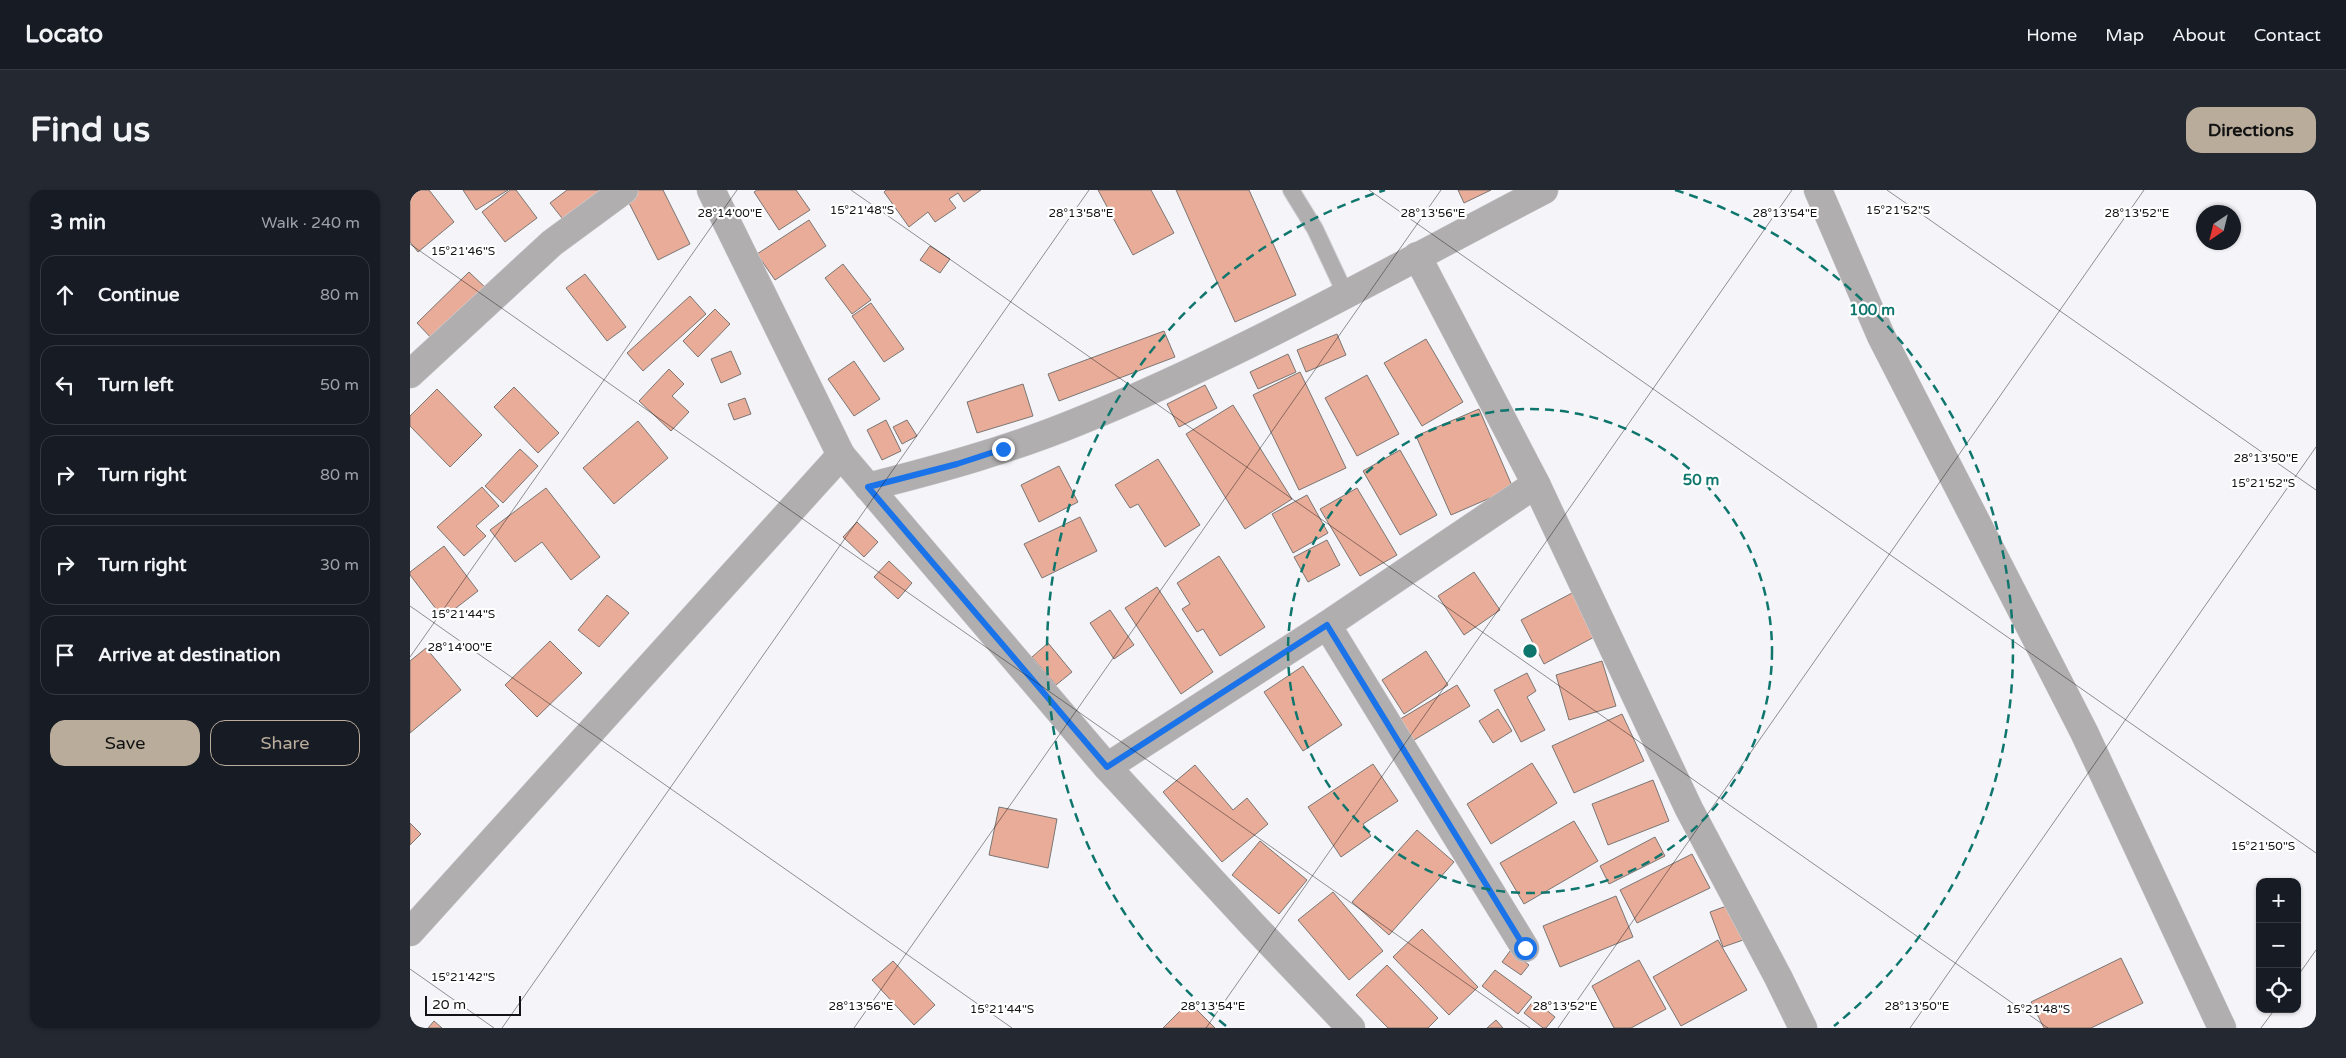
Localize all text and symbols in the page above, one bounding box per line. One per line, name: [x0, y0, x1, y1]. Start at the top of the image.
text: Locato: [25, 20, 103, 49]
text: Home: [2026, 24, 2077, 46]
text: Map: [2105, 24, 2144, 46]
text: About: [2172, 24, 2226, 46]
text: Contact: [2254, 24, 2321, 46]
button: Directions: [2186, 107, 2316, 153]
text: Find us: [30, 109, 150, 151]
text: 15°21'48"S: [830, 203, 894, 217]
text: 15°21'52"S: [1866, 203, 1930, 217]
north arrow: [2196, 205, 2241, 250]
text: 28°14'00"E: [697, 206, 763, 220]
text: 28°13'58"E: [1048, 206, 1114, 220]
text: 28°13'56"E: [1400, 206, 1466, 220]
text: 28°13'54"E: [1752, 206, 1818, 220]
text: 28°13'52"E: [2104, 206, 2170, 220]
text: 3 min: [50, 210, 106, 235]
text: Walk · 240 m: [261, 213, 360, 233]
text: 15°21'46"S: [431, 244, 495, 258]
icon: ahead: [51, 281, 79, 309]
text: Continue: [98, 284, 180, 306]
text: 80 m: [320, 285, 359, 305]
text: 100 m: [1849, 301, 1895, 319]
icon: left: [51, 371, 79, 399]
text: Turn left: [98, 374, 174, 396]
text: 50 m: [320, 375, 359, 395]
route end: [992, 438, 1015, 461]
text: 28°13'50"E: [2233, 451, 2299, 465]
icon: right: [51, 461, 79, 489]
text: Turn right: [98, 464, 186, 486]
text: 80 m: [320, 465, 359, 485]
text: 50 m: [1683, 471, 1719, 489]
text: 15°21'52"S: [2231, 476, 2295, 490]
icon: right: [51, 551, 79, 579]
text: Turn right: [98, 554, 186, 576]
text: 30 m: [320, 555, 359, 575]
text: 15°21'44"S: [431, 607, 495, 621]
text: 28°14'00"E: [427, 640, 493, 654]
icon: arrive: [51, 641, 79, 669]
centre of rings: [1521, 642, 1539, 660]
text: Arrive at destination: [98, 644, 281, 666]
button: Save: [50, 720, 200, 766]
button: Share: [210, 720, 360, 766]
text: 15°21'50"S: [2231, 839, 2295, 853]
map controls: [2256, 878, 2301, 1013]
button: +: [2256, 878, 2301, 923]
button: −: [2256, 923, 2301, 968]
route start: [1514, 937, 1537, 960]
button: locate: [2256, 968, 2301, 1013]
text: 15°21'42"S: [431, 970, 495, 984]
scale bar: [425, 993, 521, 1016]
text: 20 m: [432, 996, 466, 1013]
text: 28°13'56"E: [828, 999, 894, 1013]
text: 28°13'54"E: [1180, 999, 1246, 1013]
text: 28°13'52"E: [1532, 999, 1598, 1013]
text: 28°13'50"E: [1884, 999, 1950, 1013]
text: 15°21'44"S: [970, 1002, 1034, 1016]
text: 15°21'48"S: [2006, 1002, 2070, 1016]

